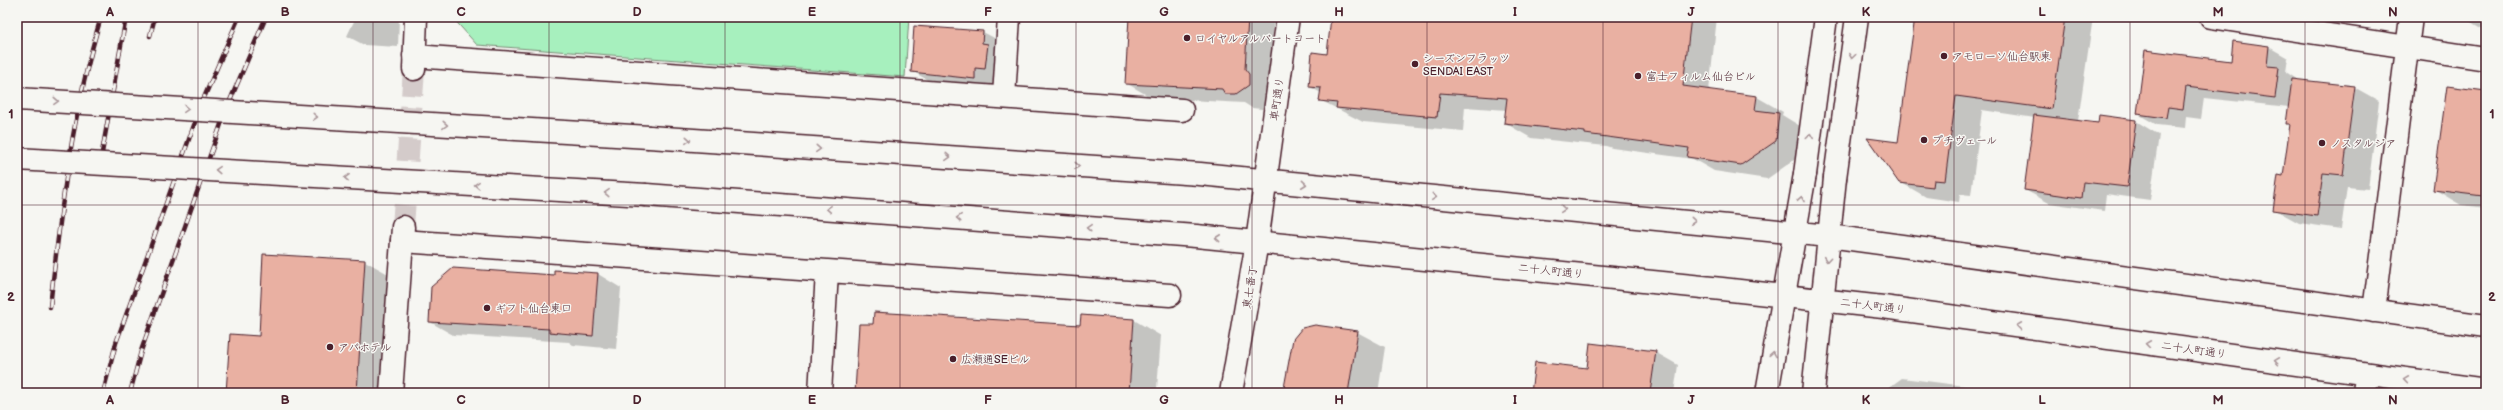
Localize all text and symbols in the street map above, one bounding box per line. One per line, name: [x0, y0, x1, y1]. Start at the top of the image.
text: A: [105, 4, 114, 20]
text: B: [280, 4, 290, 20]
text: C: [456, 4, 466, 20]
text: D: [632, 4, 642, 20]
text: E: [808, 4, 817, 20]
text: F: [984, 4, 992, 20]
text: G: [1159, 4, 1169, 20]
text: H: [1334, 4, 1344, 20]
text: I: [1513, 4, 1517, 20]
text: J: [1687, 4, 1695, 20]
text: K: [1862, 4, 1871, 20]
text: L: [2038, 4, 2046, 20]
text: M: [2212, 4, 2224, 20]
text: N: [2388, 4, 2398, 20]
place label: ロイヤルアルバートコート: [1195, 32, 1326, 45]
marker: ロイヤルアルバートコート: [1182, 33, 1192, 43]
place label: アモローソ仙台駅東: [1952, 50, 2051, 63]
marker: アモローソ仙台駅東: [1939, 51, 1949, 61]
place label: シーズンフラッツ SENDAI EAST: [1423, 52, 1510, 78]
one-way arrow: [1848, 53, 1857, 59]
marker: シーズンフラッツ SENDAI EAST: [1410, 59, 1420, 69]
place label: 富士フィルム仙台ビル: [1646, 70, 1756, 83]
marker: 富士フィルム仙台ビル: [1633, 71, 1643, 81]
street label: 車町通り: [1268, 76, 1286, 122]
one-way arrow: [53, 97, 59, 106]
one-way arrow: [183, 104, 189, 113]
text: 1: [8, 106, 14, 122]
text: 1: [2489, 106, 2495, 122]
one-way arrow: [312, 112, 319, 121]
one-way arrow: [442, 120, 448, 129]
one-way arrow: [1805, 133, 1814, 139]
place label: プチヴェール: [1932, 134, 1997, 147]
one-way arrow: [685, 135, 691, 144]
marker: プチヴェール: [1919, 135, 1929, 145]
place label: ノスタルジア: [2330, 137, 2396, 150]
marker: ノスタルジア: [2317, 138, 2327, 148]
one-way arrow: [815, 144, 821, 153]
one-way arrow: [945, 153, 951, 162]
one-way arrow: [1074, 162, 1080, 171]
one-way arrow: [215, 166, 221, 175]
one-way arrow: [344, 173, 350, 182]
one-way arrow: [1301, 180, 1307, 189]
one-way arrow: [474, 181, 480, 190]
one-way arrow: [604, 188, 610, 197]
one-way arrow: [1431, 192, 1437, 201]
one-way arrow: [1796, 196, 1805, 202]
one-way arrow: [826, 204, 832, 213]
one-way arrow: [1560, 204, 1566, 213]
one-way arrow: [956, 214, 962, 223]
one-way arrow: [1690, 216, 1696, 225]
one-way arrow: [1086, 223, 1092, 232]
one-way arrow: [1215, 234, 1221, 243]
one-way arrow: [1823, 256, 1832, 262]
street label: 二十人町通り: [1518, 261, 1584, 281]
street label: 東七番丁: [1240, 264, 1260, 310]
text: 2: [7, 289, 15, 305]
text: 2: [2488, 289, 2496, 305]
street label: 二十人町通り: [1839, 296, 1907, 316]
place label: ギフト仙台東口: [495, 302, 572, 315]
marker: ギフト仙台東口: [482, 303, 492, 313]
one-way arrow: [2016, 322, 2022, 331]
street label: 二十人町通り: [2160, 339, 2228, 361]
one-way arrow: [2145, 340, 2151, 349]
place label: アパホテル: [338, 341, 392, 354]
marker: アパホテル: [325, 342, 335, 352]
one-way arrow: [1768, 351, 1776, 358]
place label: 広瀬通SEビル: [961, 353, 1030, 366]
marker: 広瀬通SEビル: [948, 354, 958, 364]
one-way arrow: [2274, 357, 2280, 366]
one-way arrow: [2403, 375, 2409, 384]
text: A: [105, 392, 114, 408]
text: B: [280, 392, 290, 408]
text: C: [456, 392, 466, 408]
text: D: [632, 392, 642, 408]
text: E: [808, 392, 817, 408]
text: F: [984, 392, 992, 408]
text: G: [1159, 392, 1169, 408]
text: H: [1334, 392, 1344, 408]
text: I: [1513, 392, 1517, 408]
text: J: [1687, 392, 1695, 408]
text: K: [1862, 392, 1871, 408]
text: L: [2038, 392, 2046, 408]
text: M: [2212, 392, 2224, 408]
text: N: [2388, 392, 2398, 408]

